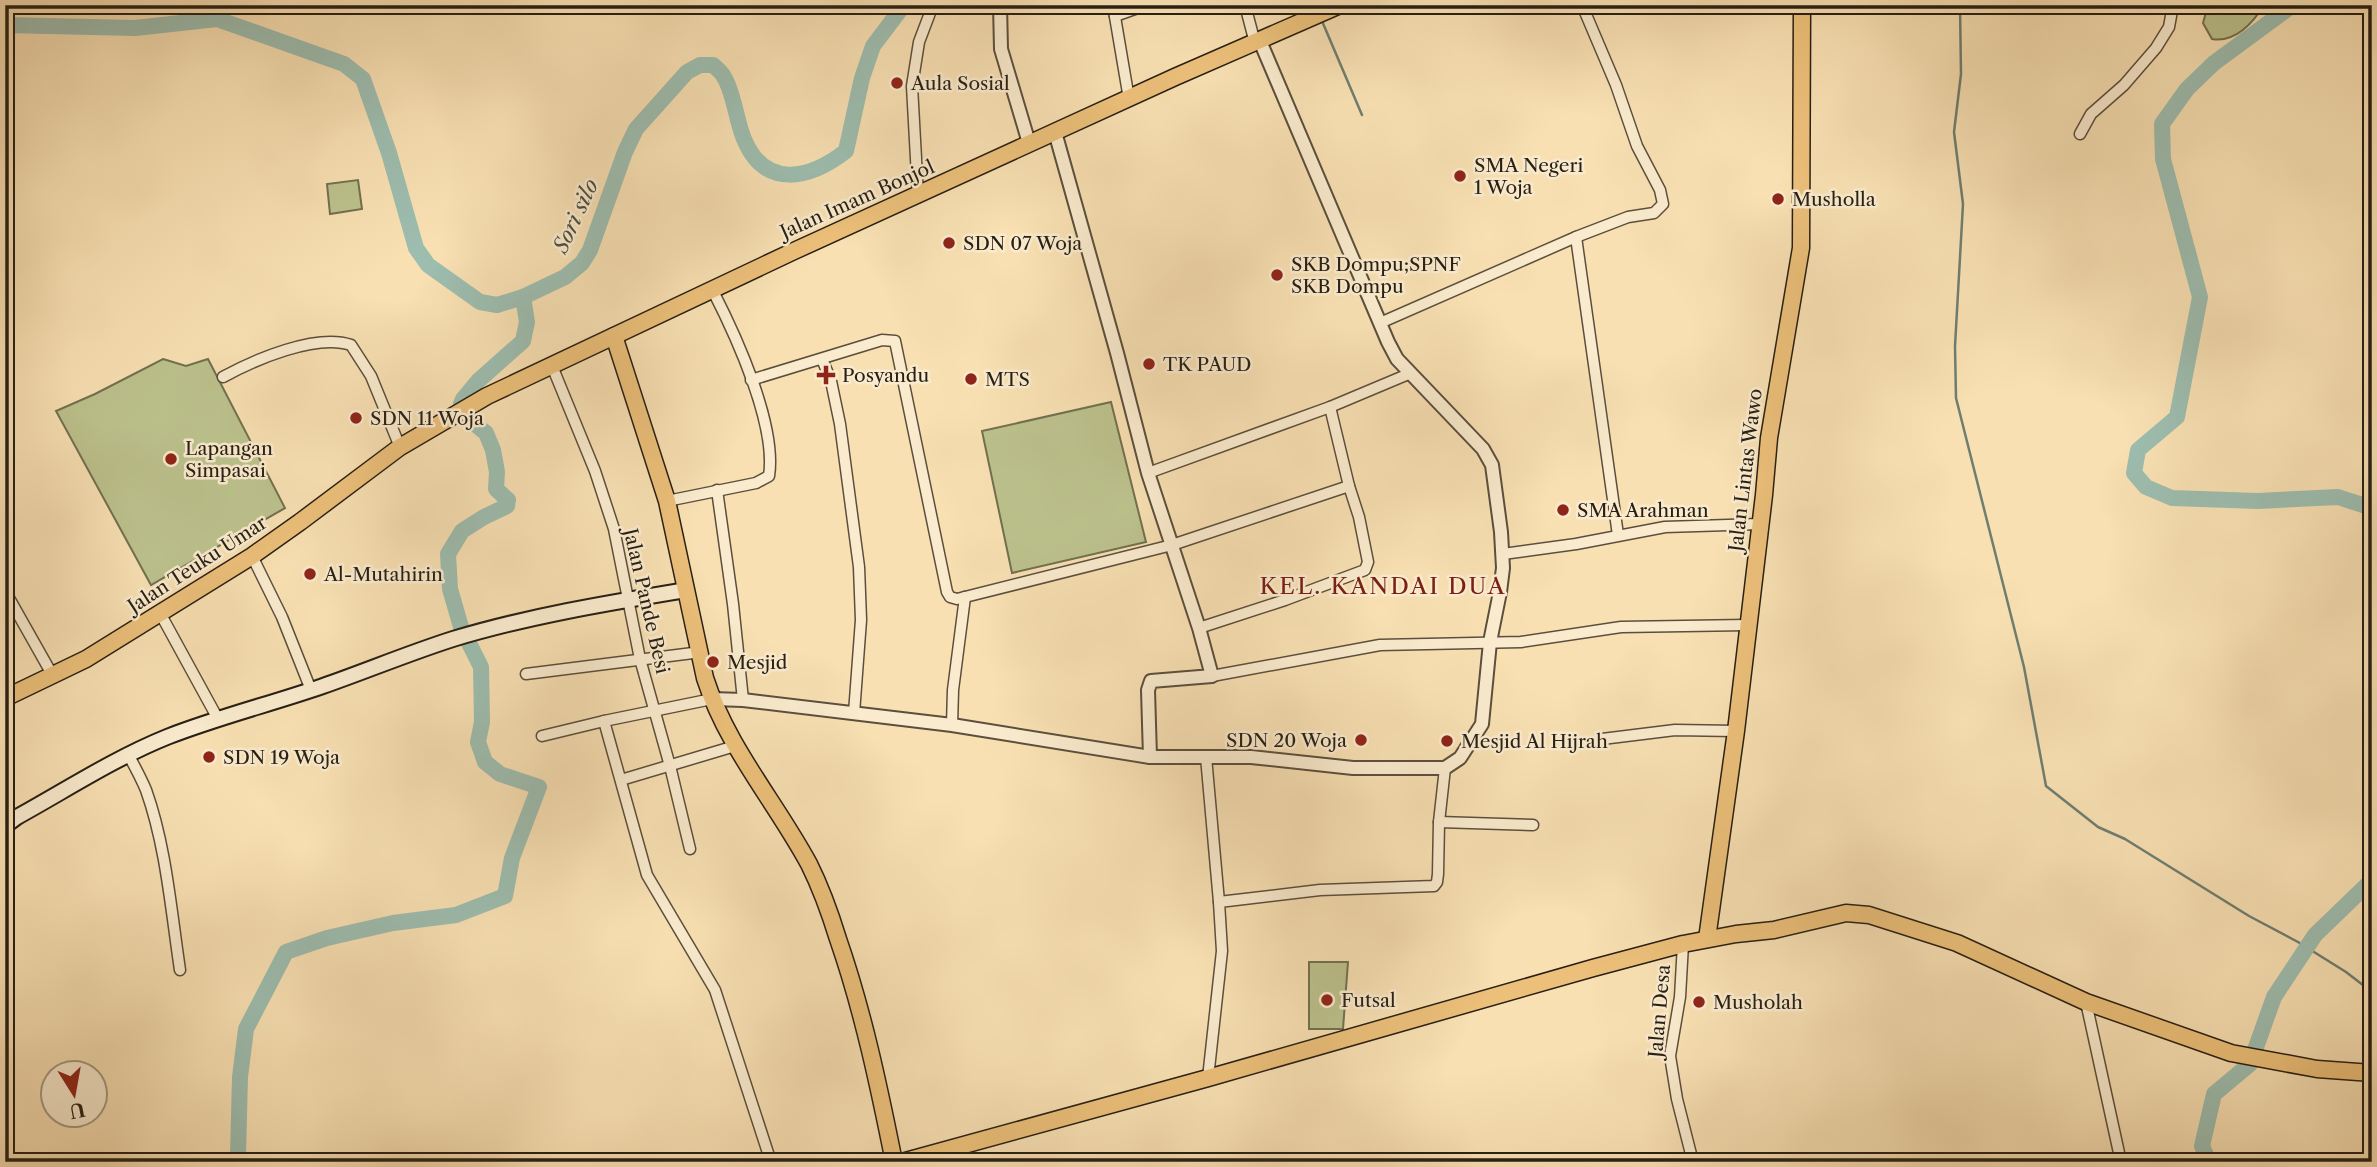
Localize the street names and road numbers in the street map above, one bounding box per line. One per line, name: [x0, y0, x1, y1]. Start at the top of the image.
street label: Jalan Imam Bonjol: [774, 155, 938, 245]
street label: Jalan Lintas Wawo: [1724, 387, 1767, 556]
street label: Jalan Teuku Umar: [121, 511, 271, 620]
street label: Jalan Pande Besi: [618, 523, 674, 676]
street label: Jalan Desa: [1644, 963, 1675, 1062]

